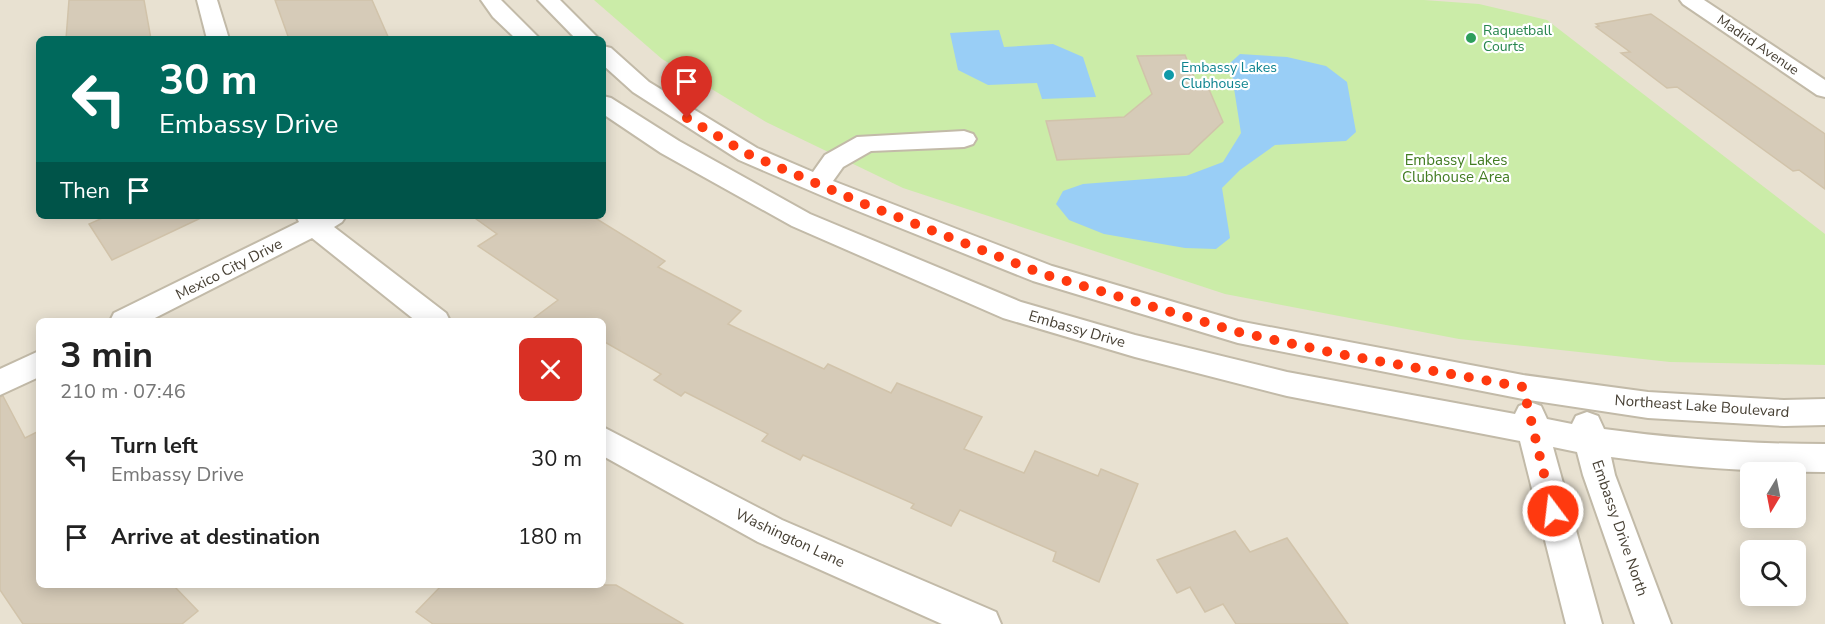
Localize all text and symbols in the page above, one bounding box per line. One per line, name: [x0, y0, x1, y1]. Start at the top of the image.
street label: Madrid Avenue: [1713, 11, 1803, 79]
place label: Raquetball Courts: [1483, 21, 1553, 56]
marker: Raquetball Courts: [1464, 31, 1478, 45]
text: 30 m: [159, 52, 258, 109]
pin: [661, 56, 712, 118]
place label: Embassy Lakes Clubhouse: [1181, 58, 1277, 93]
icon: left: [60, 60, 138, 138]
icon: arrive: [670, 65, 703, 98]
marker: Embassy Lakes Clubhouse: [1162, 68, 1176, 82]
text: Embassy Drive: [159, 106, 338, 143]
park label: Embassy Lakes Clubhouse Area: [1402, 150, 1510, 187]
icon: arrive: [122, 174, 155, 207]
text: Then: [60, 176, 110, 206]
street label: Mexico City Drive: [172, 233, 286, 305]
street label: Embassy Drive: [1026, 306, 1128, 352]
text: 3 min: [60, 331, 153, 380]
button: close: [519, 338, 582, 401]
text: 210 m · 07:46: [60, 378, 186, 405]
street label: Northeast Lake Boulevard: [1614, 390, 1790, 422]
text: Turn left: [111, 431, 198, 461]
icon: left: [60, 443, 93, 476]
text: 30 m: [531, 444, 582, 474]
street label: Embassy Drive North: [1587, 457, 1653, 599]
text: Embassy Drive: [111, 461, 244, 488]
north arrow: [1740, 462, 1806, 528]
map controls: [1740, 462, 1806, 606]
position arrow: [1521, 479, 1585, 543]
street label: Washington Lane: [732, 504, 848, 572]
icon: arrive: [60, 521, 93, 554]
text: Arrive at destination: [111, 522, 320, 552]
text: 180 m: [518, 522, 582, 552]
button: search: [1740, 540, 1806, 606]

